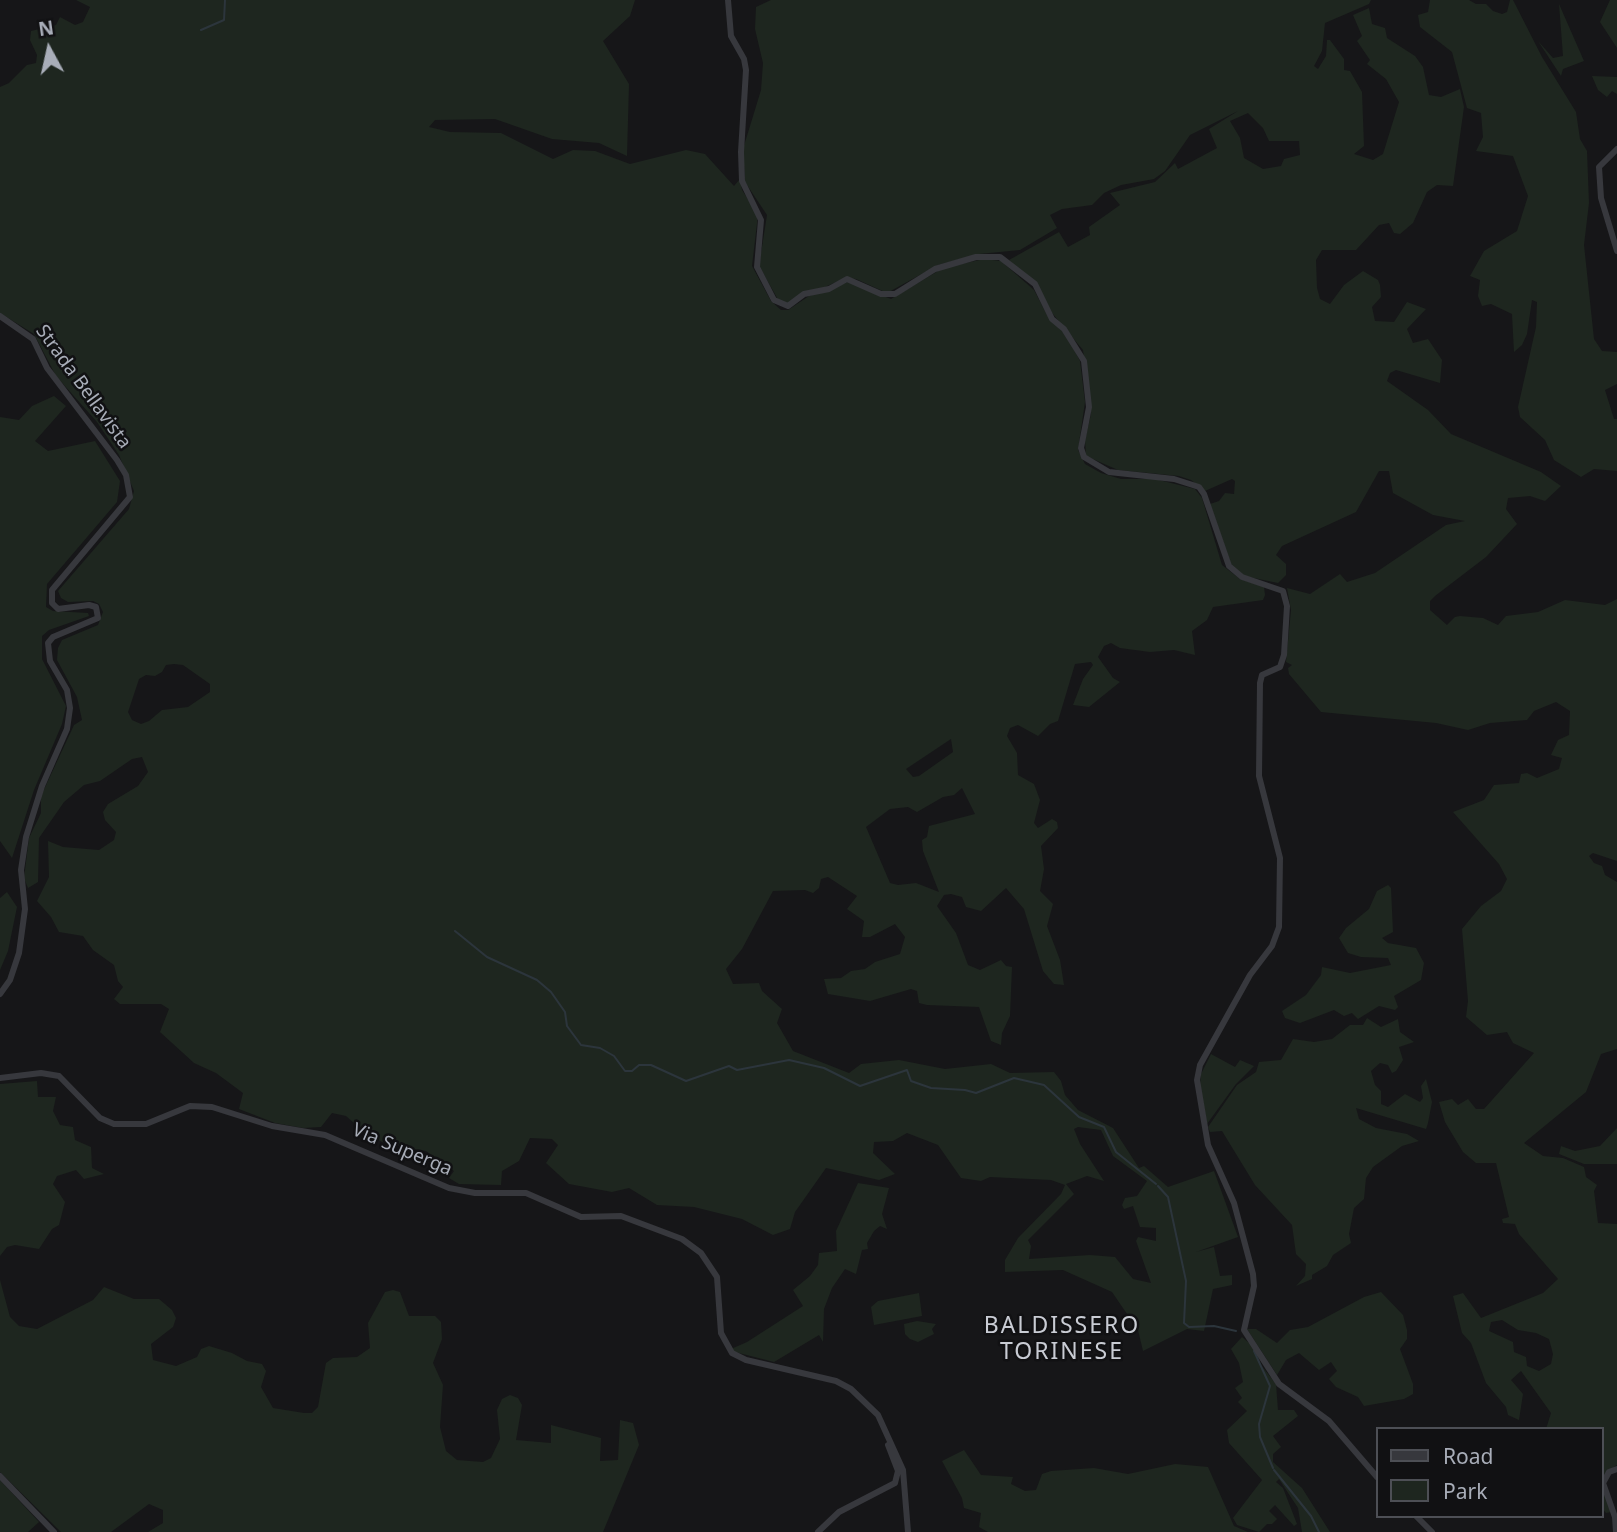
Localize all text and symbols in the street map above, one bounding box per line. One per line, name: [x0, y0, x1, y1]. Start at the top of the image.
north arrow: [14, 14, 84, 84]
text: N: [37, 14, 56, 42]
street label: Strada Bellavista: [30, 321, 136, 453]
street label: Via Superga: [349, 1119, 455, 1181]
district label: BALDISSERO TORINESE: [985, 1312, 1139, 1366]
legend: [1376, 1427, 1603, 1518]
text: Road: [1443, 1442, 1493, 1470]
text: Park: [1443, 1477, 1487, 1505]

